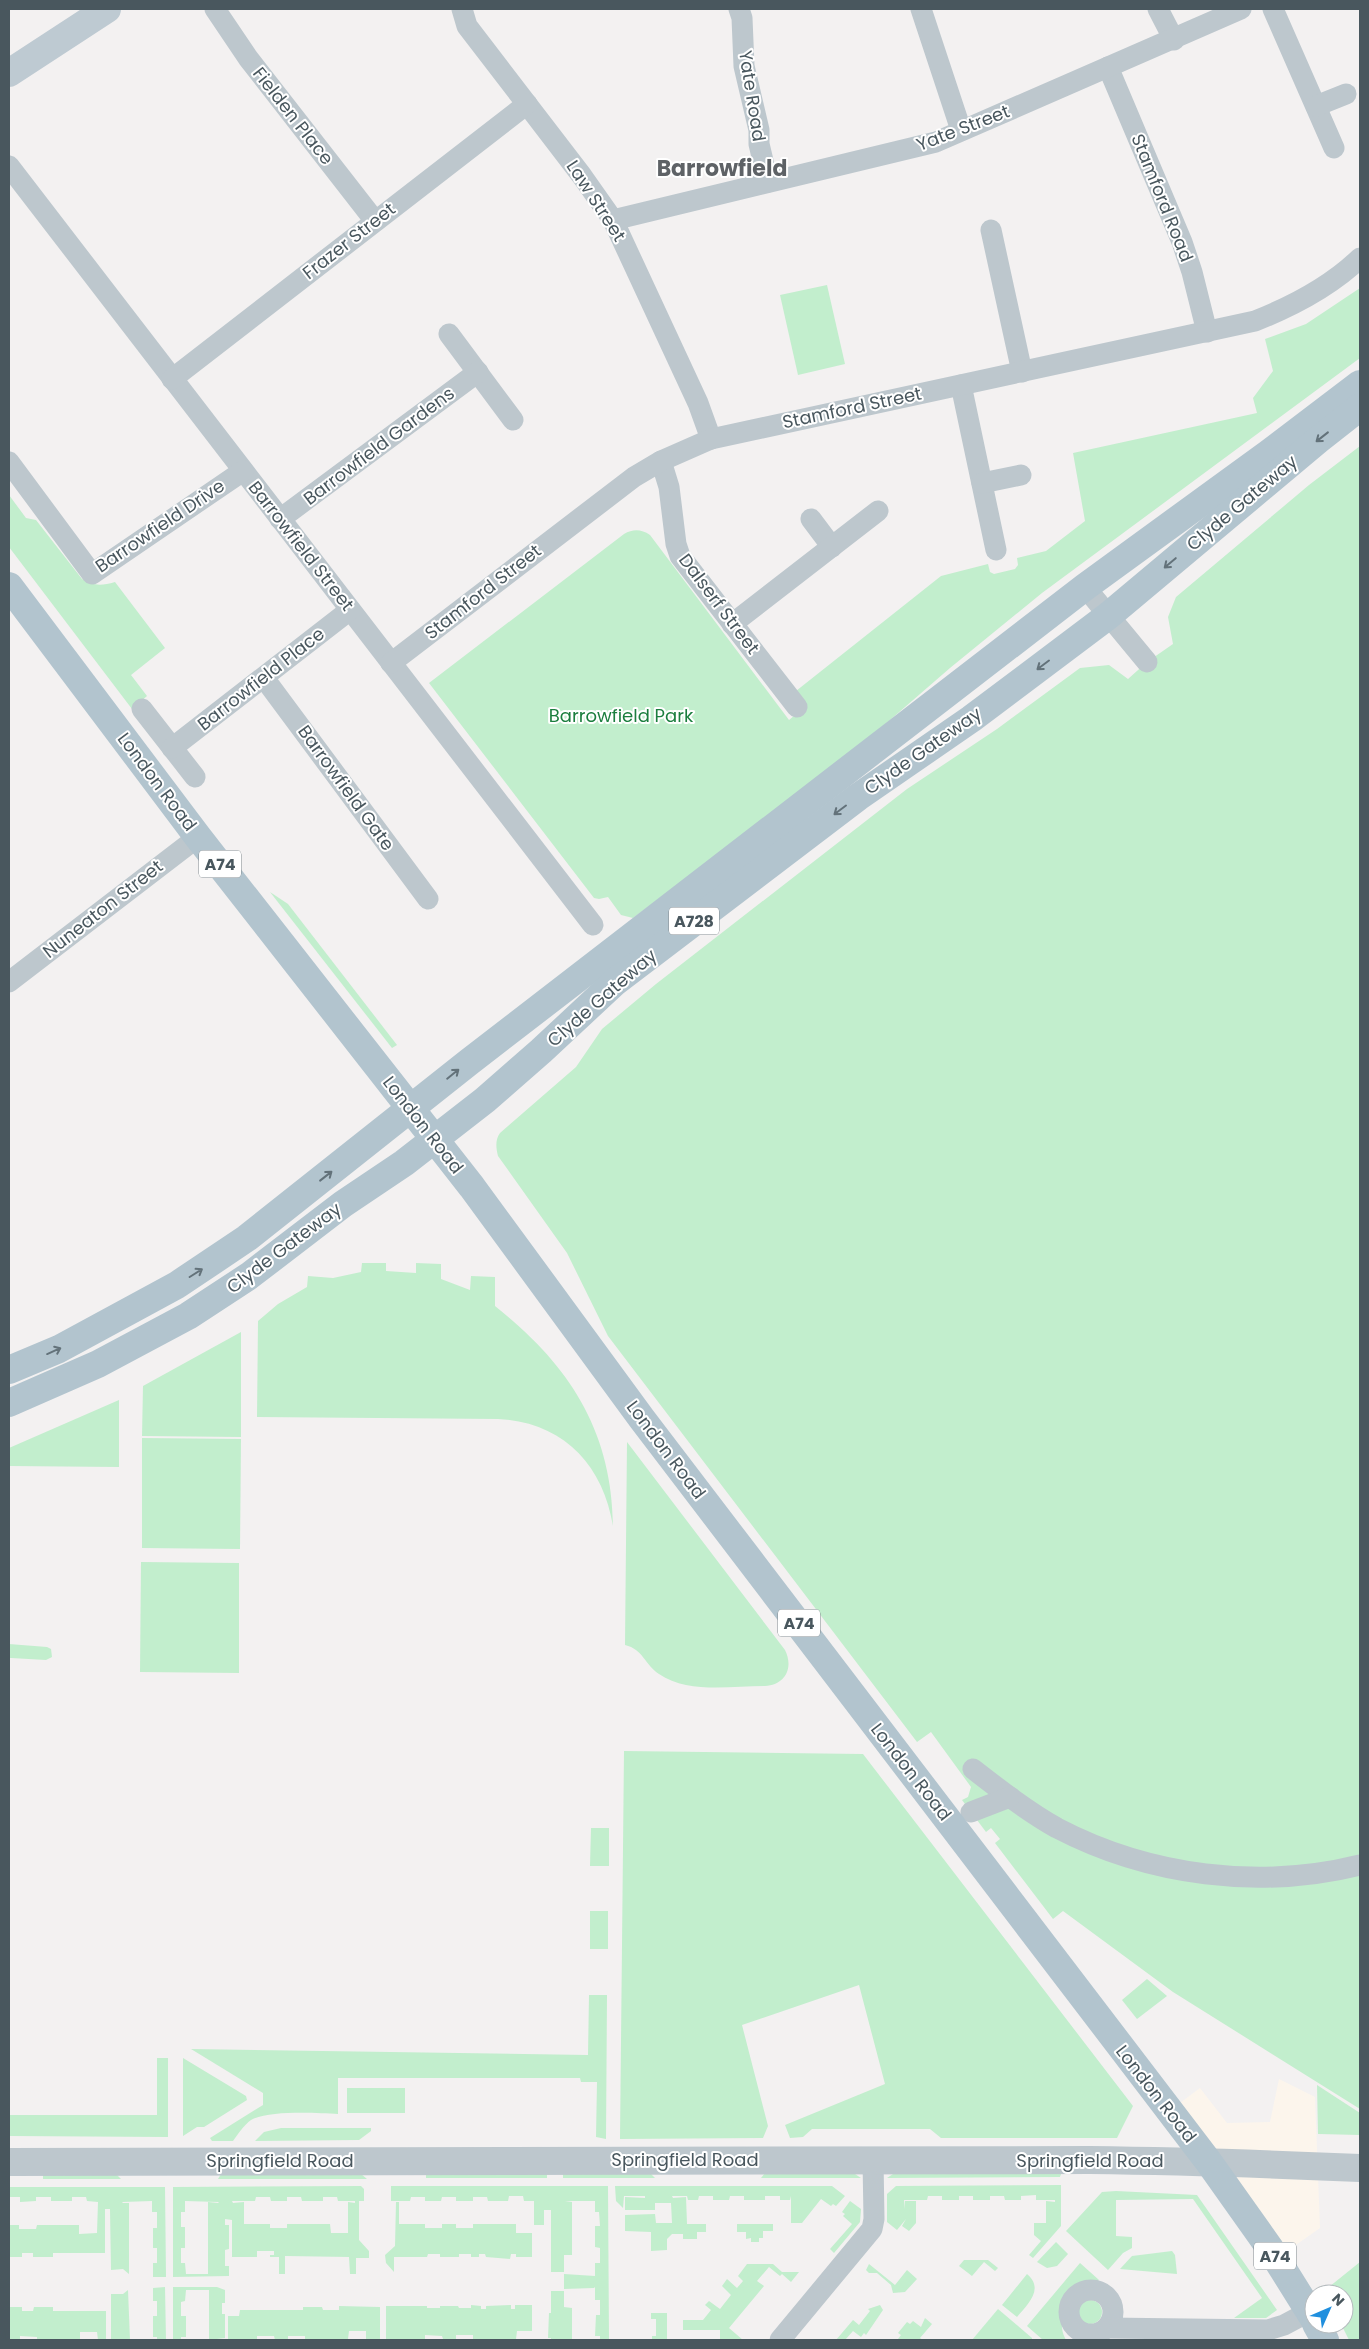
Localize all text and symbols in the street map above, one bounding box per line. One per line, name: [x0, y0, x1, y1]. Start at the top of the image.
street label: Yate Road: [733, 49, 772, 143]
street label: Fielden Place: [247, 62, 340, 170]
street label: Yate Street: [913, 98, 1013, 157]
street label: Stamford Road: [1125, 130, 1199, 265]
district label: Barrowfield: [657, 153, 787, 184]
street label: Law Street: [561, 155, 632, 246]
street label: Frazer Street: [297, 196, 400, 285]
street label: Barrowfield Gardens: [298, 381, 459, 511]
street label: Stamford Street: [780, 381, 924, 434]
one-way arrow: [1316, 431, 1329, 442]
street label: Clyde Gateway: [1181, 449, 1302, 556]
street label: Barrowfield Drive: [90, 473, 229, 578]
street label: Barrowfield Street: [243, 476, 360, 616]
street label: Stamford Street: [419, 538, 546, 645]
street label: Dalserf Street: [673, 548, 766, 659]
one-way arrow: [1164, 557, 1177, 568]
street label: Barrowfield Place: [192, 621, 329, 736]
one-way arrow: [1037, 659, 1050, 670]
street label: Clyde Gateway: [859, 701, 986, 800]
park label: Barrowfield Park: [549, 703, 694, 728]
street label: Barrowfield Gate: [292, 720, 401, 856]
street label: London Road: [112, 727, 203, 836]
one-way arrow: [833, 805, 847, 815]
road number: A74: [199, 851, 241, 878]
street label: Nuneaton Street: [37, 854, 168, 963]
road number: A728: [669, 908, 719, 934]
street label: Clyde Gateway: [542, 943, 662, 1052]
one-way arrow: [446, 1069, 459, 1080]
street label: London Road: [377, 1071, 469, 1179]
one-way arrow: [319, 1170, 332, 1181]
street label: Clyde Gateway: [221, 1196, 346, 1299]
one-way arrow: [189, 1268, 203, 1278]
one-way arrow: [46, 1346, 61, 1355]
street label: London Road: [621, 1395, 712, 1504]
road number: A74: [778, 1610, 820, 1636]
street label: London Road: [865, 1718, 957, 1826]
street label: London Road: [1110, 2040, 1202, 2148]
street label: Springfield Road: [611, 2147, 759, 2172]
street label: Springfield Road: [206, 2148, 354, 2173]
street label: Springfield Road: [1016, 2148, 1164, 2173]
road number: A74: [1254, 2242, 1296, 2270]
north arrow: [1304, 2284, 1354, 2334]
text: N: [1327, 2289, 1349, 2311]

